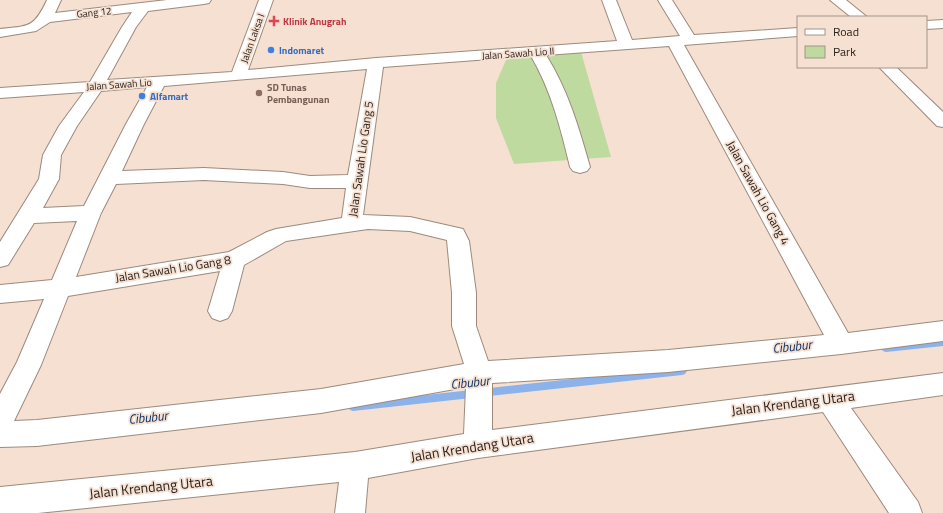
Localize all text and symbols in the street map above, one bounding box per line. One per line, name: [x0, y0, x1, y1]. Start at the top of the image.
street label: Gang 12: [76, 3, 112, 22]
street label: Jalan Laksa I: [237, 11, 268, 65]
place label: Klinik Anugrah: [283, 14, 346, 29]
marker: Klinik Anugrah: [268, 15, 280, 27]
legend: [797, 16, 927, 68]
text: Road: [833, 22, 859, 41]
text: Park: [833, 42, 856, 61]
place label: Indomaret: [279, 43, 325, 58]
street label: Jalan Sawah Lio II: [481, 43, 555, 64]
marker: Indomaret: [266, 45, 276, 55]
street label: Jalan Sawah Lio: [86, 75, 152, 94]
place label: SD Tunas Pembangunan: [267, 80, 330, 107]
marker: SD Tunas Pembangunan: [254, 88, 264, 98]
place label: Alfamart: [150, 89, 189, 104]
marker: Alfamart: [137, 91, 147, 101]
street label: Jalan Sawah Lio Gang 5: [343, 100, 378, 218]
street label: Jalan Sawah Lio Gang 4: [722, 137, 795, 249]
street label: Jalan Sawah Lio Gang 8: [114, 250, 232, 287]
water label: Cibubur: [771, 334, 814, 358]
water label: Cibubur: [449, 370, 492, 394]
street label: Jalan Krendang Utara: [730, 385, 856, 420]
water label: Cibubur: [127, 405, 170, 429]
street label: Jalan Krendang Utara: [409, 426, 535, 467]
street label: Jalan Krendang Utara: [88, 470, 214, 503]

